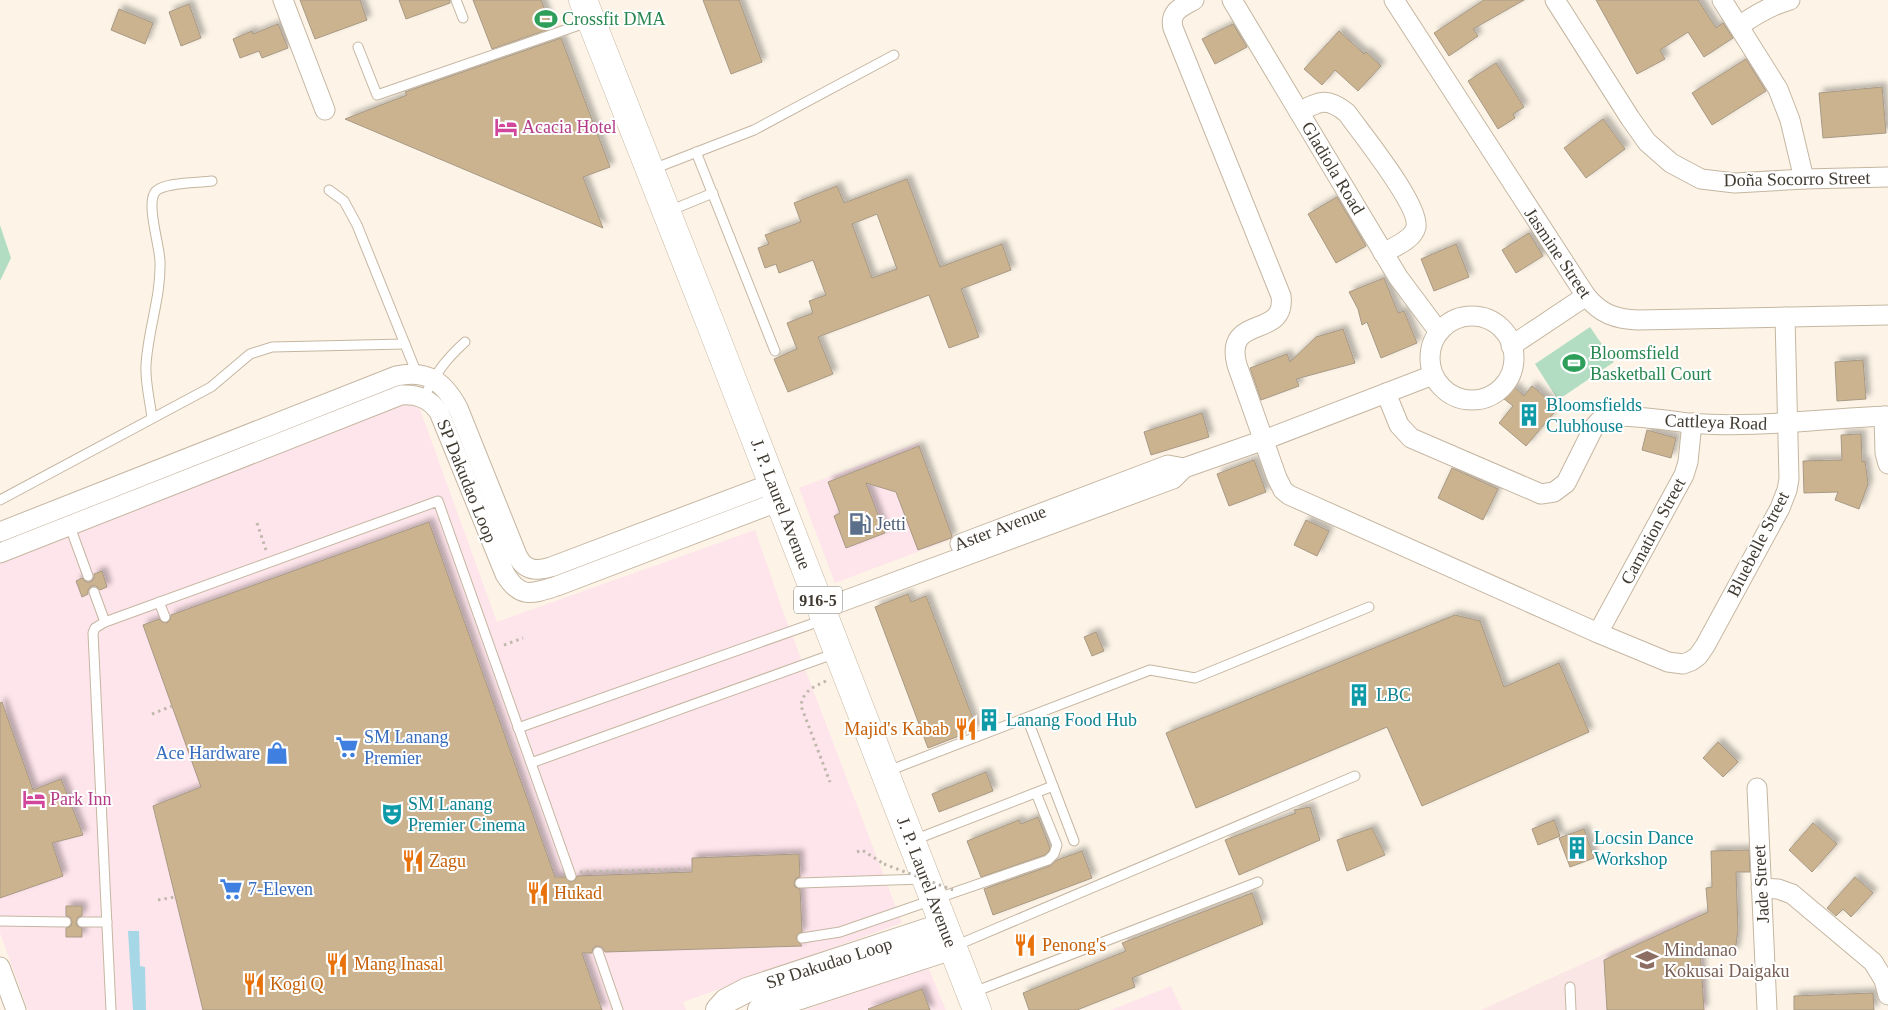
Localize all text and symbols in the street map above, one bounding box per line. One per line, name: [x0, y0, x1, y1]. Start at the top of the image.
sports icon: Crossfit DMA: [533, 6, 559, 32]
place label: Crossfit DMA: [562, 9, 666, 29]
hotel icon: Acacia Hotel: [493, 114, 519, 140]
place label: Acacia Hotel: [522, 117, 616, 137]
street label: Gladiola Road: [1298, 118, 1368, 218]
street label: Doña Socorro Street: [1723, 168, 1871, 190]
street label: Jasmine Street: [1520, 204, 1596, 302]
place label: Bloomsfield Basketball Court: [1590, 343, 1711, 384]
sports icon: Bloomsfield Basketball Court: [1561, 350, 1587, 376]
place label: Bloomsfields Clubhouse: [1546, 395, 1642, 436]
building icon: Bloomsfields Clubhouse: [1516, 402, 1542, 428]
street label: Cattleya Road: [1664, 410, 1768, 434]
street label: SP Dakudao Loop: [433, 416, 501, 546]
street label: J. P. Laurel Avenue: [747, 436, 815, 572]
street label: Carnation Street: [1617, 474, 1689, 588]
street label: Bluebelle Street: [1723, 488, 1793, 600]
street label: Aster Avenue: [951, 501, 1049, 555]
fuel station icon: Jetti: [847, 511, 873, 537]
place label: Jetti: [876, 514, 906, 534]
road number: 916-5: [794, 586, 842, 614]
building icon: LBC: [1346, 682, 1372, 708]
place label: LBC: [1376, 685, 1411, 705]
building icon: Lanang Food Hub: [976, 707, 1002, 733]
place label: Lanang Food Hub: [1006, 710, 1137, 730]
restaurant icon: Majid's Kabab: [953, 716, 979, 742]
place label: Majid's Kabab: [844, 719, 949, 739]
place label: SM Lanang Premier: [364, 727, 449, 768]
supermarket icon: SM Lanang Premier: [334, 734, 360, 760]
shop icon: Ace Hardware: [264, 740, 290, 766]
place label: Ace Hardware: [156, 743, 260, 763]
hotel icon: Park Inn: [21, 786, 47, 812]
place label: Park Inn: [50, 789, 112, 809]
place label: SM Lanang Premier Cinema: [408, 794, 525, 835]
theatre icon: SM Lanang Premier Cinema: [379, 801, 405, 827]
street label: J. P. Laurel Avenue: [893, 814, 961, 950]
place label: Locsin Dance Workshop: [1594, 828, 1693, 869]
building icon: Locsin Dance Workshop: [1564, 835, 1590, 861]
street label: Jade Street: [1749, 844, 1773, 924]
restaurant icon: Zagu: [400, 848, 426, 874]
place label: Zagu: [429, 851, 466, 871]
supermarket icon: 7-Eleven: [218, 876, 244, 902]
place label: 7-Eleven: [248, 879, 313, 899]
restaurant icon: Hukad: [525, 880, 551, 906]
place label: Hukad: [554, 883, 602, 903]
restaurant icon: Penong's: [1012, 932, 1038, 958]
street label: SP Dakudao Loop: [763, 933, 895, 993]
place label: Penong's: [1042, 935, 1106, 955]
place label: Mindanao Kokusai Daigaku: [1664, 940, 1789, 981]
school or university icon: Mindanao Kokusai Daigaku: [1634, 947, 1660, 973]
restaurant icon: Mang Inasal: [324, 951, 350, 977]
place label: Mang Inasal: [354, 954, 443, 974]
restaurant icon: Kogi Q: [241, 971, 267, 997]
place label: Kogi Q: [270, 974, 324, 994]

